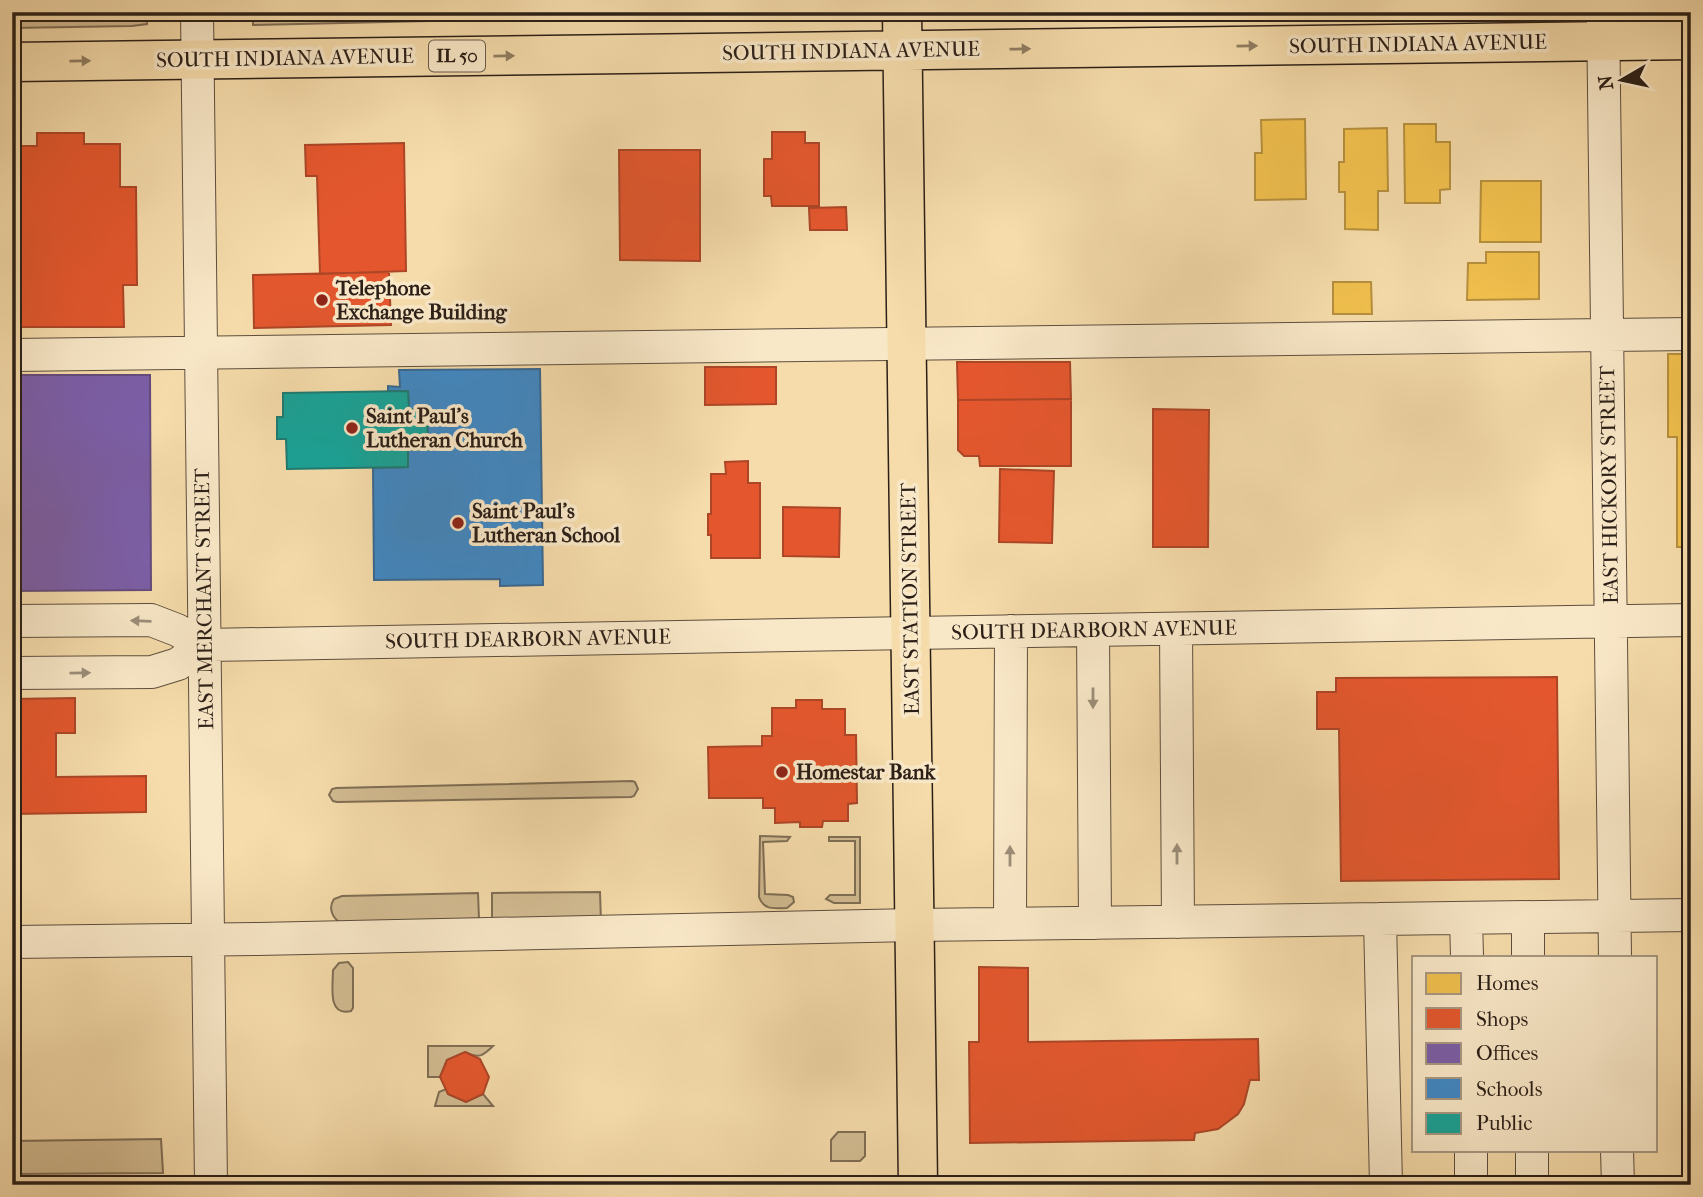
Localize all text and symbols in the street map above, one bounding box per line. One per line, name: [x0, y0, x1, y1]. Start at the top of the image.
street label: SOUTH INDIANA AVENUE: [1289, 30, 1547, 58]
street label: SOUTH INDIANA AVENUE: [722, 37, 980, 65]
road number: IL 50: [429, 40, 485, 72]
one-way arrow: [1237, 40, 1259, 52]
one-way arrow: [1009, 43, 1031, 55]
street label: SOUTH INDIANA AVENUE: [156, 44, 414, 72]
north arrow: [1588, 46, 1658, 116]
one-way arrow: [493, 50, 515, 61]
one-way arrow: [70, 55, 92, 67]
text: N: [1594, 73, 1618, 91]
place label: Telephone Exchange Building: [335, 276, 508, 324]
marker: Telephone Exchange Building: [314, 292, 330, 308]
street label: EAST HICKORY STREET: [1595, 365, 1623, 604]
place label: Saint Paul's Lutheran Church: [366, 404, 523, 452]
marker: Saint Paul's Lutheran Church: [344, 420, 360, 436]
street label: EAST MERCHANT STREET: [190, 467, 218, 730]
street label: EAST STATION STREET: [896, 482, 924, 715]
place label: Saint Paul's Lutheran School: [472, 499, 620, 547]
marker: Saint Paul's Lutheran School: [450, 515, 466, 531]
one-way arrow: [130, 615, 152, 626]
street label: SOUTH DEARBORN AVENUE: [951, 616, 1237, 644]
street label: SOUTH DEARBORN AVENUE: [385, 625, 671, 653]
one-way arrow: [70, 667, 92, 678]
one-way arrow: [1087, 687, 1099, 709]
place label: Homestar Bank: [796, 760, 937, 784]
marker: Homestar Bank: [774, 764, 790, 780]
one-way arrow: [1171, 842, 1183, 864]
one-way arrow: [1004, 844, 1016, 866]
legend: [1412, 956, 1658, 1152]
text: Homes: [1476, 971, 1539, 995]
text: Shops: [1476, 1007, 1529, 1031]
text: Offices: [1476, 1041, 1539, 1065]
text: Schools: [1476, 1077, 1543, 1101]
text: Public: [1476, 1111, 1532, 1135]

